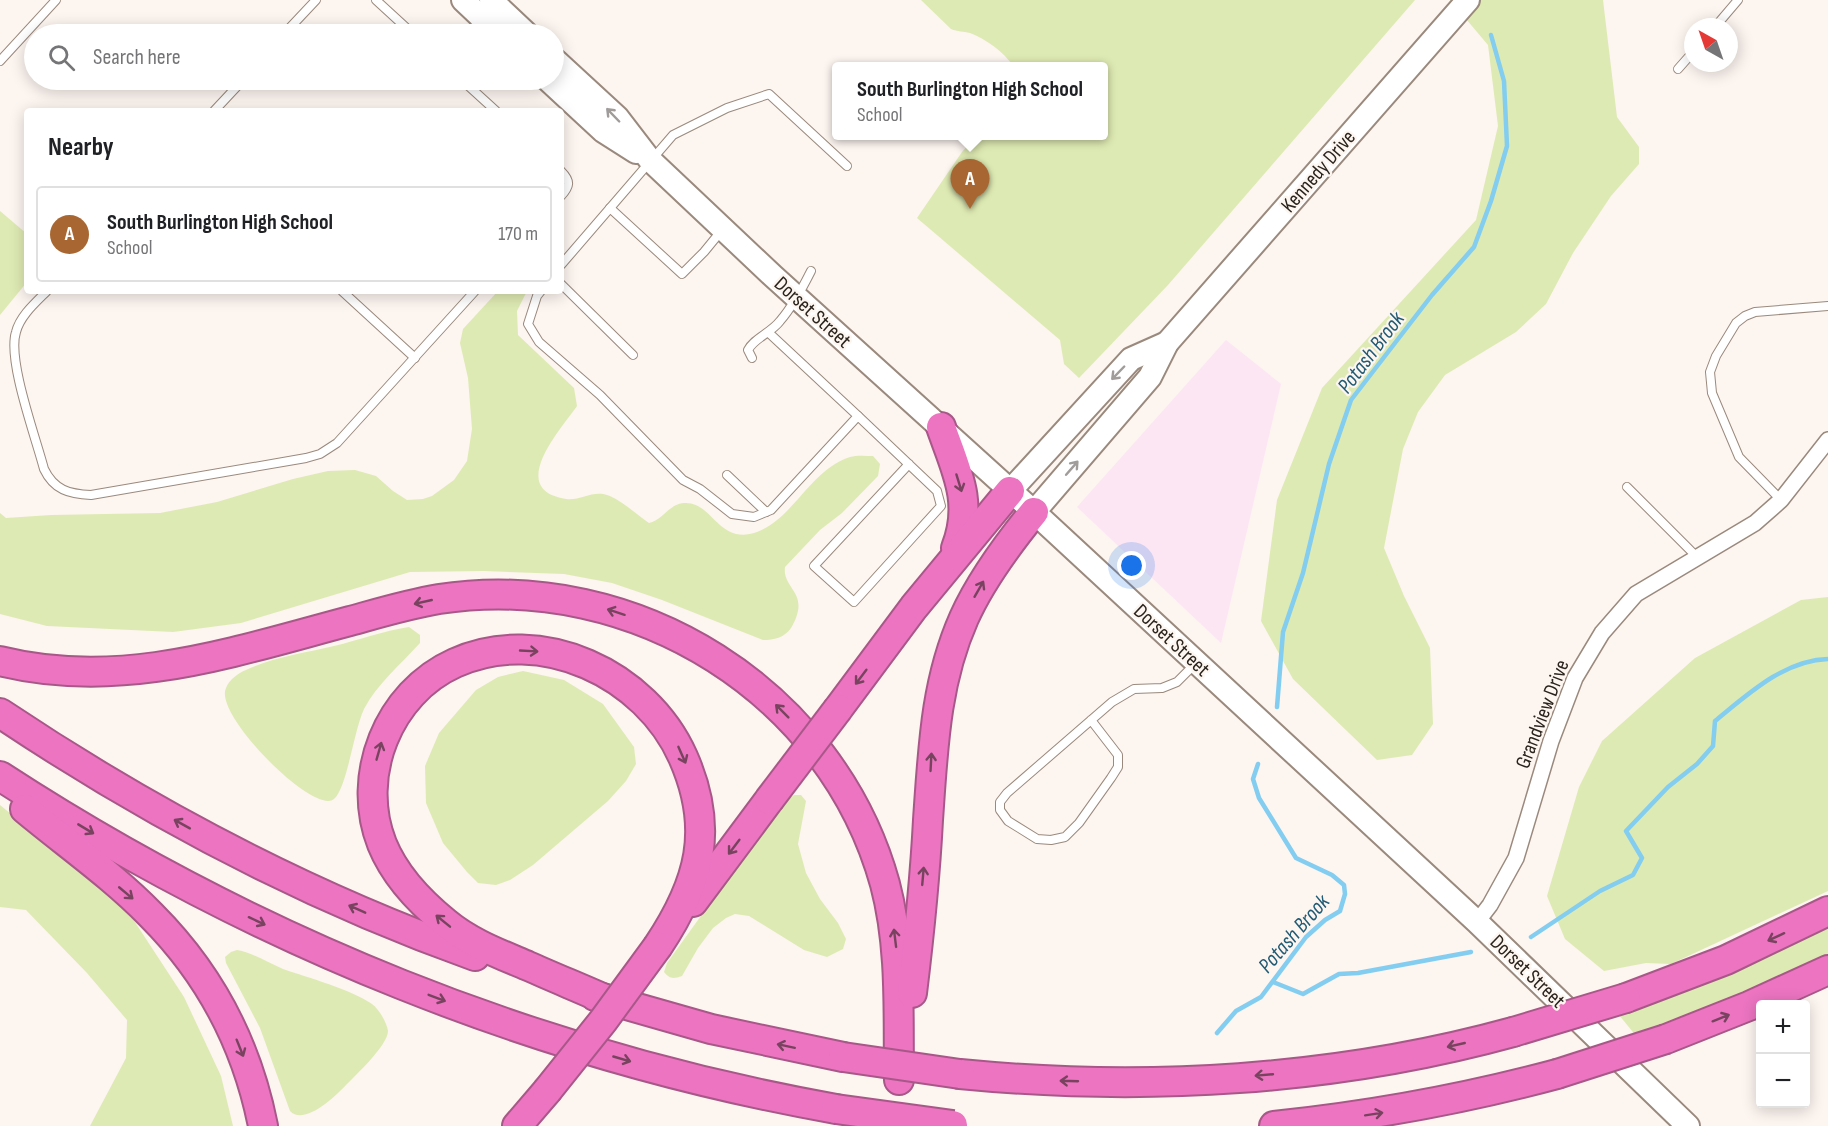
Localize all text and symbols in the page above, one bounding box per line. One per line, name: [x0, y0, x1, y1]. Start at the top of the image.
north arrow: [1684, 18, 1738, 72]
search box: [24, 24, 564, 90]
icon: search: [45, 41, 78, 74]
text: Search here: [93, 44, 180, 71]
popup: [832, 62, 1108, 140]
text: South Burlington High School: [857, 76, 1083, 103]
text: School: [857, 103, 902, 127]
one-way arrow: [606, 108, 621, 123]
street label: Kennedy Drive: [1276, 125, 1361, 218]
text: Nearby: [48, 132, 114, 163]
pin: A: [950, 160, 990, 209]
text: South Burlington High School: [107, 209, 333, 236]
text: A: [65, 222, 74, 246]
text: 170 m: [498, 222, 538, 246]
text: School: [107, 236, 152, 260]
street label: Dorset Street: [769, 271, 856, 353]
water label: Potash Brook: [1332, 306, 1411, 399]
one-way arrow: [1111, 366, 1125, 381]
one-way arrow: [1065, 461, 1079, 476]
one-way arrow: [954, 473, 965, 492]
your location: [1117, 551, 1146, 580]
one-way arrow: [974, 581, 986, 598]
one-way arrow: [414, 597, 434, 608]
street label: Dorset Street: [1128, 599, 1215, 682]
one-way arrow: [607, 606, 626, 617]
one-way arrow: [518, 645, 538, 656]
street label: Grandview Drive: [1510, 656, 1575, 772]
one-way arrow: [855, 668, 868, 684]
one-way arrow: [774, 704, 789, 719]
one-way arrow: [374, 741, 385, 760]
one-way arrow: [676, 745, 688, 763]
one-way arrow: [926, 753, 937, 773]
one-way arrow: [173, 818, 191, 829]
one-way arrow: [77, 824, 94, 836]
one-way arrow: [728, 838, 741, 854]
one-way arrow: [918, 867, 929, 886]
one-way arrow: [118, 886, 134, 899]
water label: Potash Brook: [1253, 889, 1336, 979]
one-way arrow: [348, 903, 366, 914]
one-way arrow: [436, 914, 452, 927]
one-way arrow: [248, 916, 266, 928]
one-way arrow: [889, 928, 900, 948]
street label: Dorset Street: [1485, 929, 1570, 1013]
one-way arrow: [1767, 932, 1785, 944]
one-way arrow: [427, 993, 445, 1004]
map controls: [1756, 1000, 1810, 1108]
button: +: [1756, 1000, 1810, 1054]
one-way arrow: [1711, 1012, 1730, 1023]
one-way arrow: [235, 1038, 246, 1057]
one-way arrow: [776, 1040, 796, 1051]
one-way arrow: [1447, 1040, 1466, 1052]
one-way arrow: [612, 1054, 631, 1065]
button: −: [1756, 1054, 1810, 1108]
one-way arrow: [1254, 1070, 1274, 1081]
one-way arrow: [1059, 1076, 1079, 1087]
one-way arrow: [1363, 1108, 1383, 1119]

